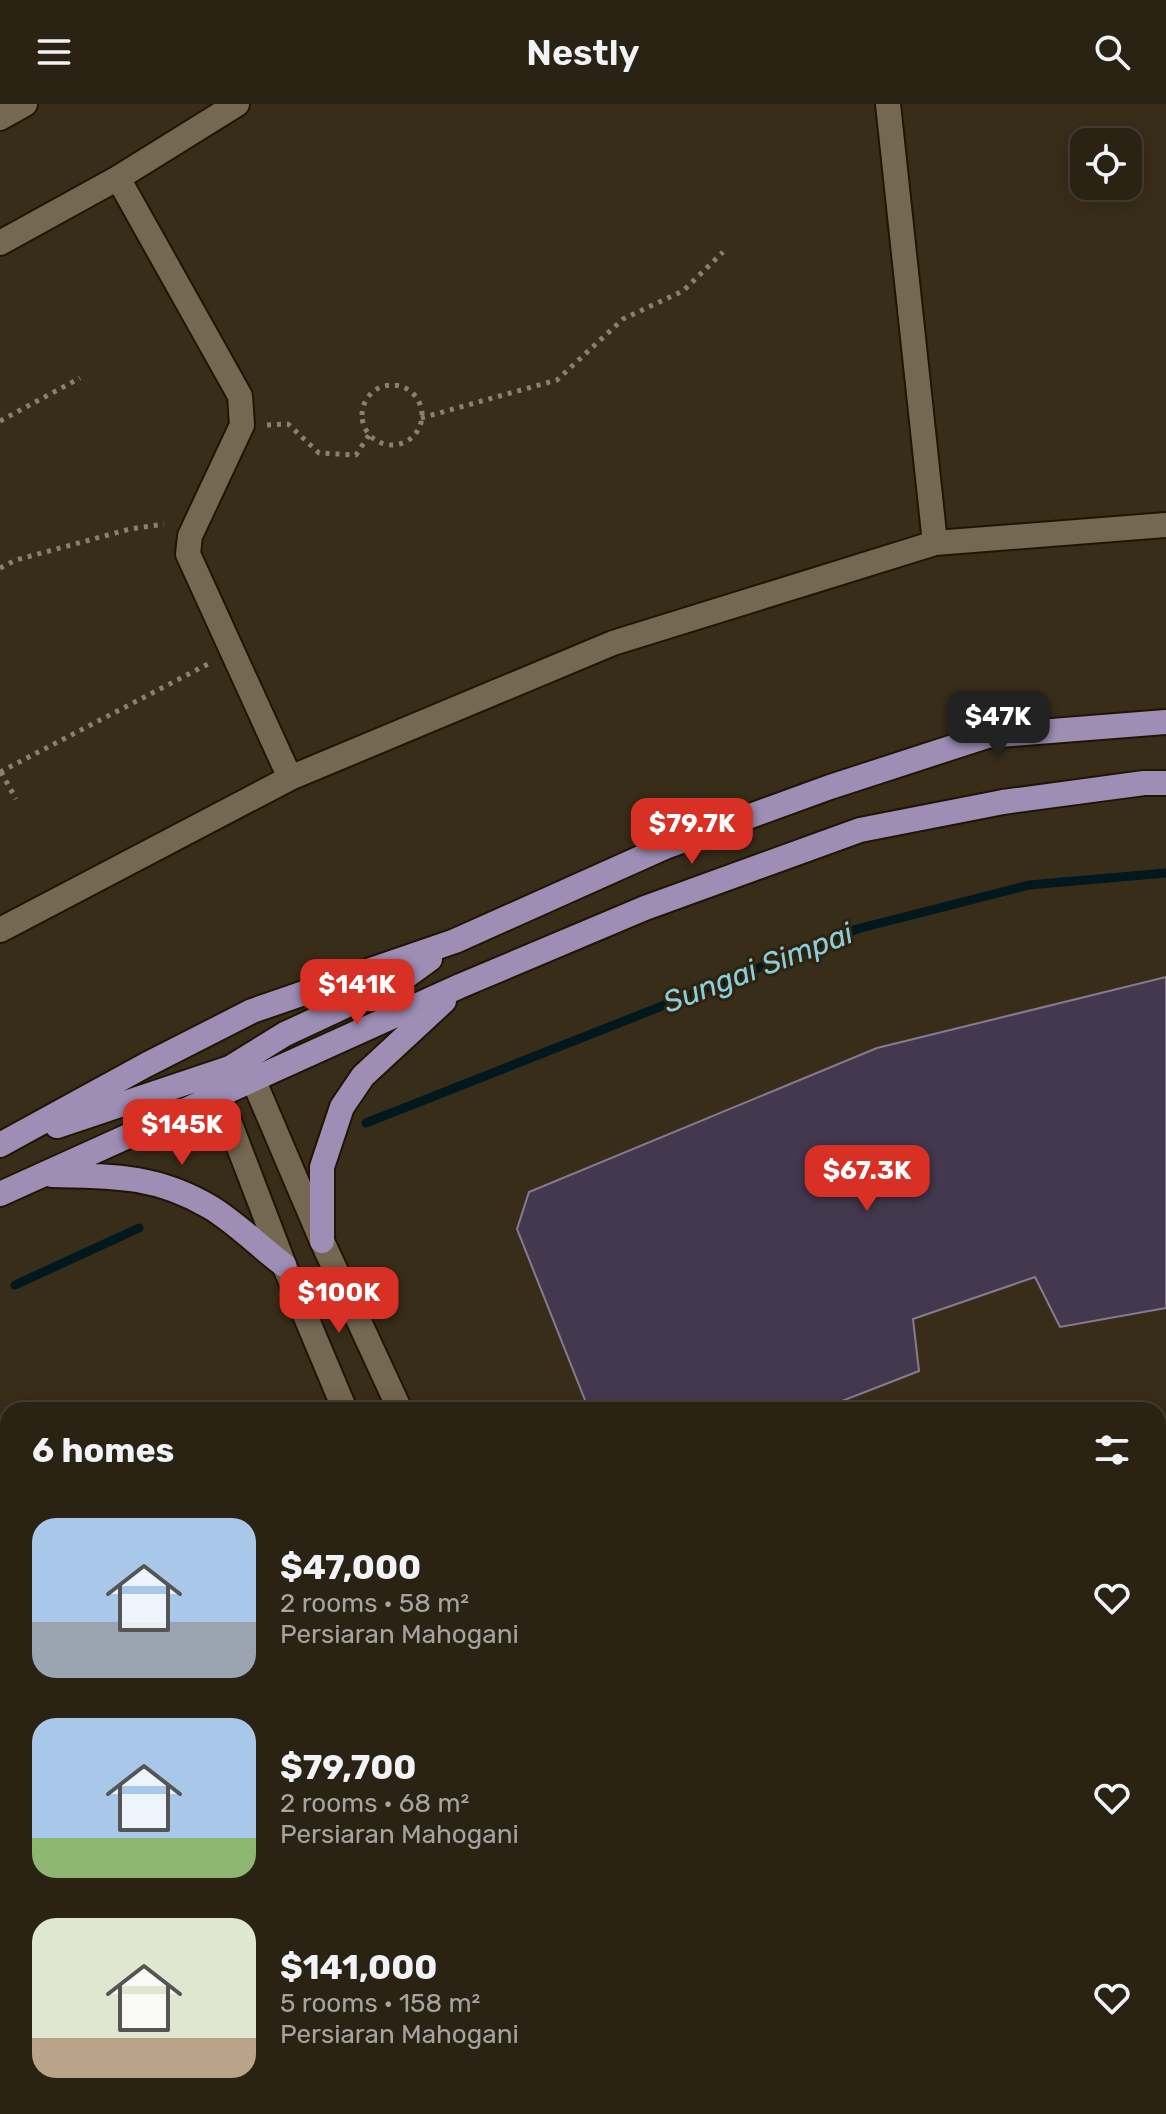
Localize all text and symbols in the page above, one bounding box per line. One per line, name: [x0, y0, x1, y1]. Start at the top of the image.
icon: menu: [32, 30, 76, 74]
icon: search: [1090, 30, 1134, 74]
text: Nestly: [526, 31, 640, 74]
map controls: [1070, 128, 1142, 200]
button: locate: [1070, 128, 1142, 200]
pin: $47K: [951, 691, 1045, 759]
text: $47K: [965, 701, 1031, 732]
pin: $79.7K: [627, 798, 757, 866]
text: $79.7K: [649, 808, 735, 839]
water label: Sungai Simpai: [658, 915, 859, 1021]
pin: $141K: [301, 959, 413, 1027]
text: $141K: [318, 969, 396, 1000]
pin: $145K: [126, 1099, 238, 1167]
text: $145K: [141, 1109, 223, 1140]
pin: $67.3K: [802, 1145, 932, 1213]
text: $67.3K: [823, 1155, 911, 1186]
pin: $100K: [283, 1267, 395, 1335]
text: $100K: [298, 1277, 380, 1308]
icon: filters: [1090, 1428, 1134, 1472]
text: 6 homes: [32, 1430, 174, 1471]
text: $47,000: [280, 1547, 421, 1588]
icon: home: [96, 1550, 192, 1646]
icon: heart: [1090, 1576, 1134, 1620]
text: 2 rooms · 58 m²: [280, 1588, 469, 1619]
text: Persiaran Mahogani: [280, 1619, 519, 1650]
text: $79,700: [280, 1747, 416, 1788]
icon: home: [96, 1750, 192, 1846]
icon: heart: [1090, 1776, 1134, 1820]
text: 2 rooms · 68 m²: [280, 1788, 469, 1819]
text: Persiaran Mahogani: [280, 1819, 519, 1850]
text: $141,000: [280, 1947, 437, 1988]
icon: home: [96, 1950, 192, 2046]
icon: heart: [1090, 1976, 1134, 2020]
text: 5 rooms · 158 m²: [280, 1988, 480, 2019]
text: Persiaran Mahogani: [280, 2019, 519, 2050]

